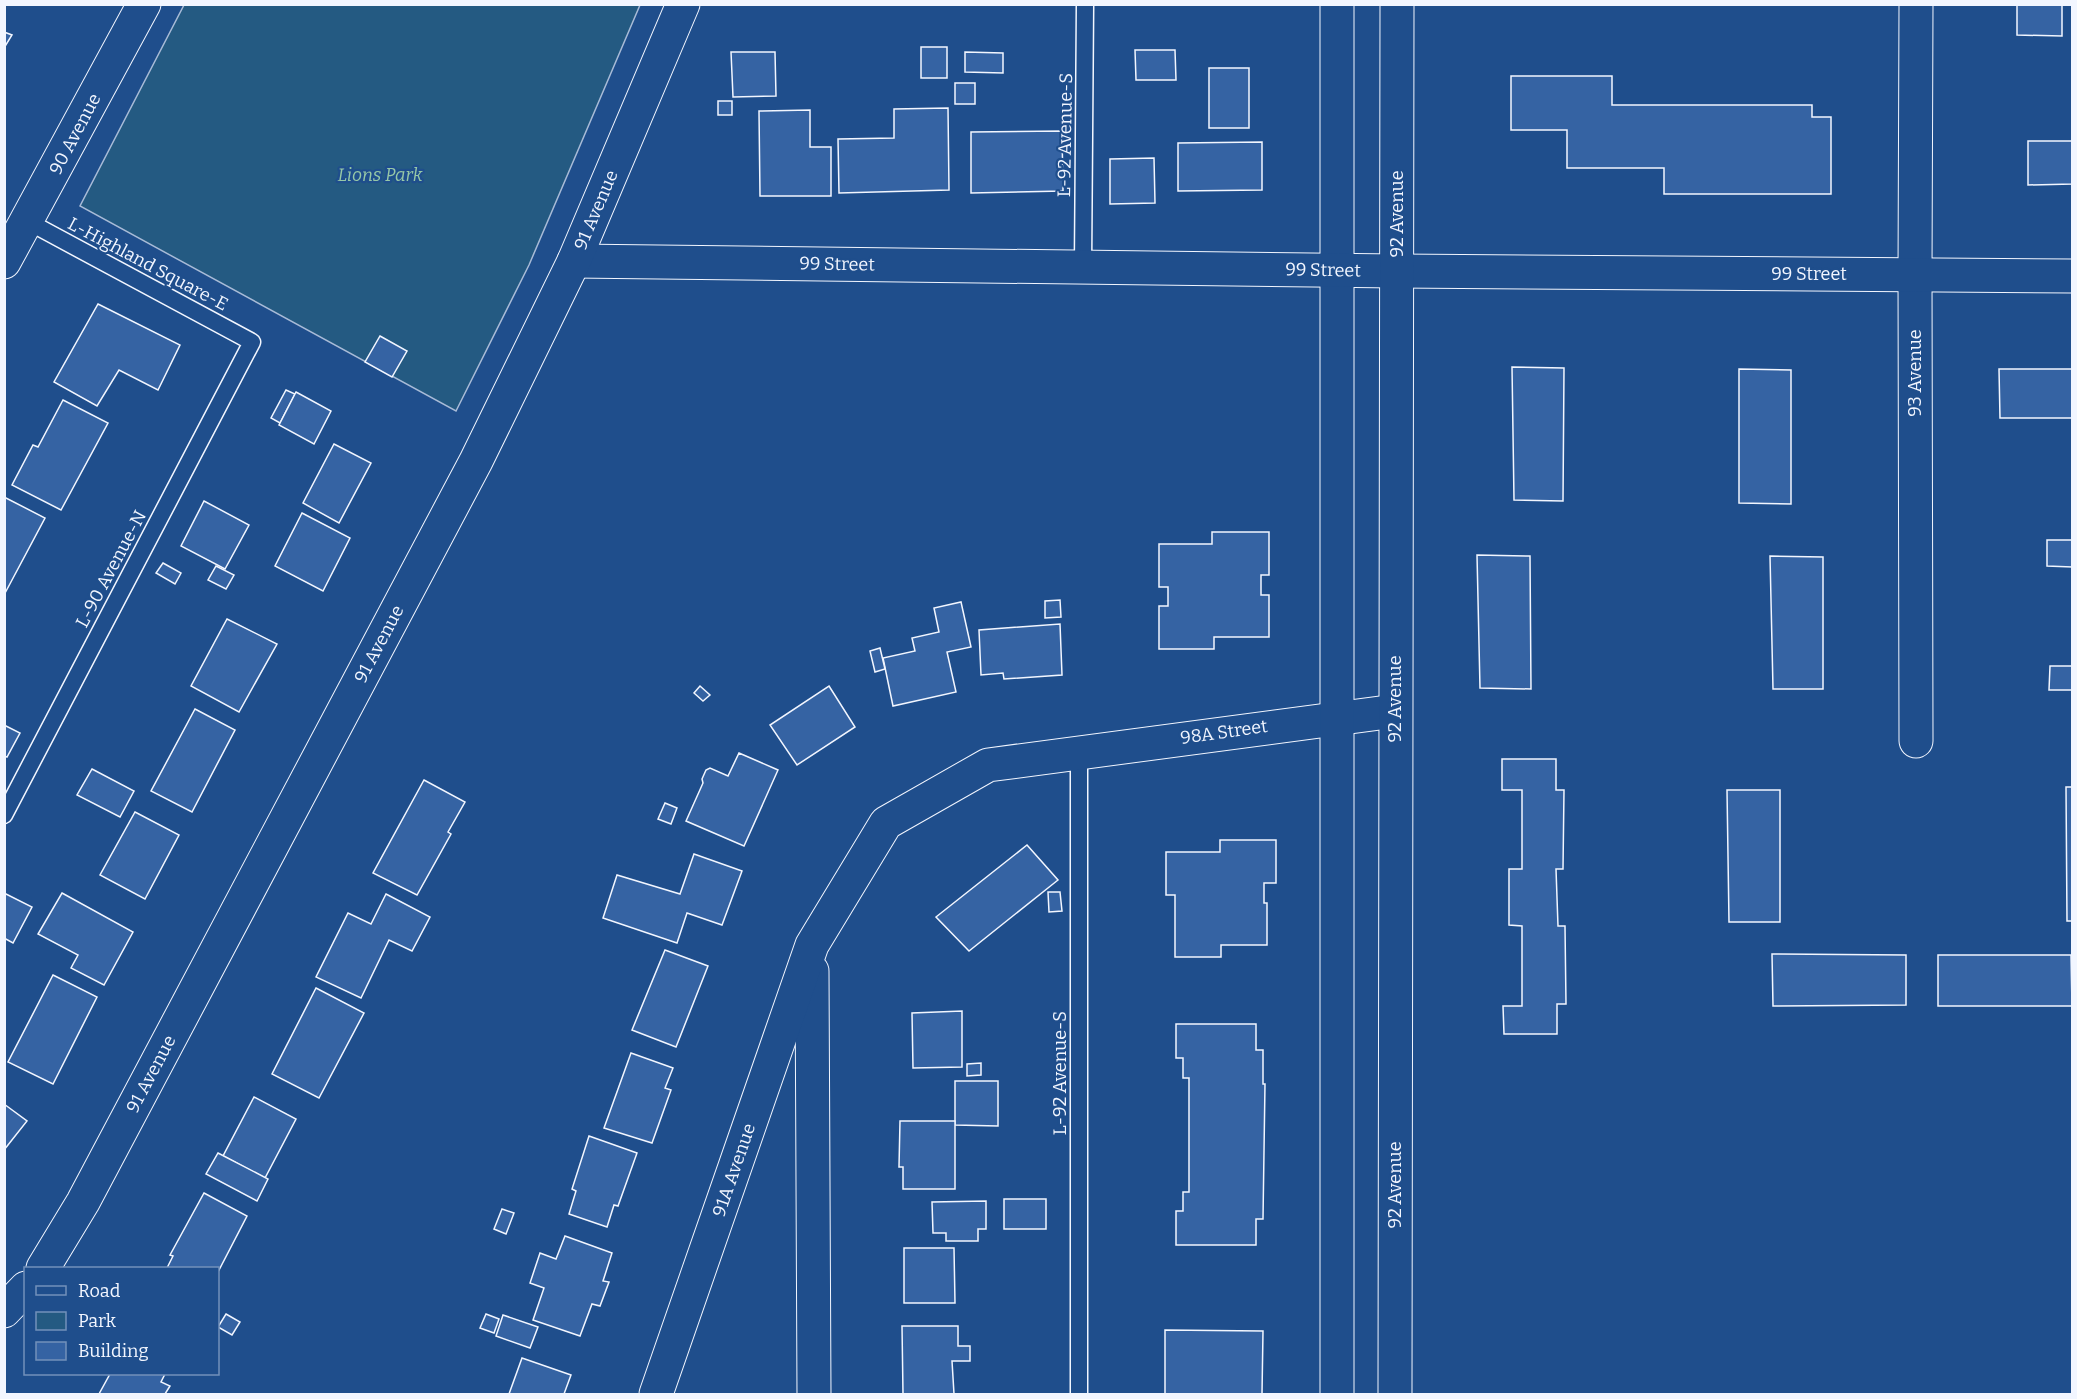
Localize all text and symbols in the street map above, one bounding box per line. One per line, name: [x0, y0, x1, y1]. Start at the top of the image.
street label: L-92 Avenue-S: [1053, 73, 1077, 197]
street label: 90 Avenue: [44, 90, 106, 178]
park label: Lions Park: [338, 164, 423, 186]
street label: 91 Avenue: [569, 167, 623, 253]
street label: 92 Avenue: [1386, 170, 1408, 258]
street label: L-Highland Square-E: [64, 212, 232, 316]
street label: 99 Street: [799, 252, 875, 276]
street label: 99 Street: [1285, 258, 1361, 282]
street label: 99 Street: [1771, 263, 1847, 285]
street label: 93 Avenue: [1904, 329, 1926, 417]
street label: L-90 Avenue-N: [71, 507, 151, 631]
street label: 91 Avenue: [349, 601, 409, 687]
street label: 92 Avenue: [1384, 655, 1406, 743]
street label: 98A Street: [1179, 715, 1269, 749]
street label: L-92 Avenue-S: [1049, 1011, 1071, 1135]
street label: 91 Avenue: [121, 1031, 181, 1117]
street label: 91A Avenue: [708, 1120, 760, 1220]
street label: 92 Avenue: [1384, 1141, 1406, 1229]
legend: [24, 1267, 219, 1375]
text: Road: [78, 1280, 121, 1302]
text: Park: [78, 1310, 117, 1332]
text: Building: [78, 1340, 149, 1362]

